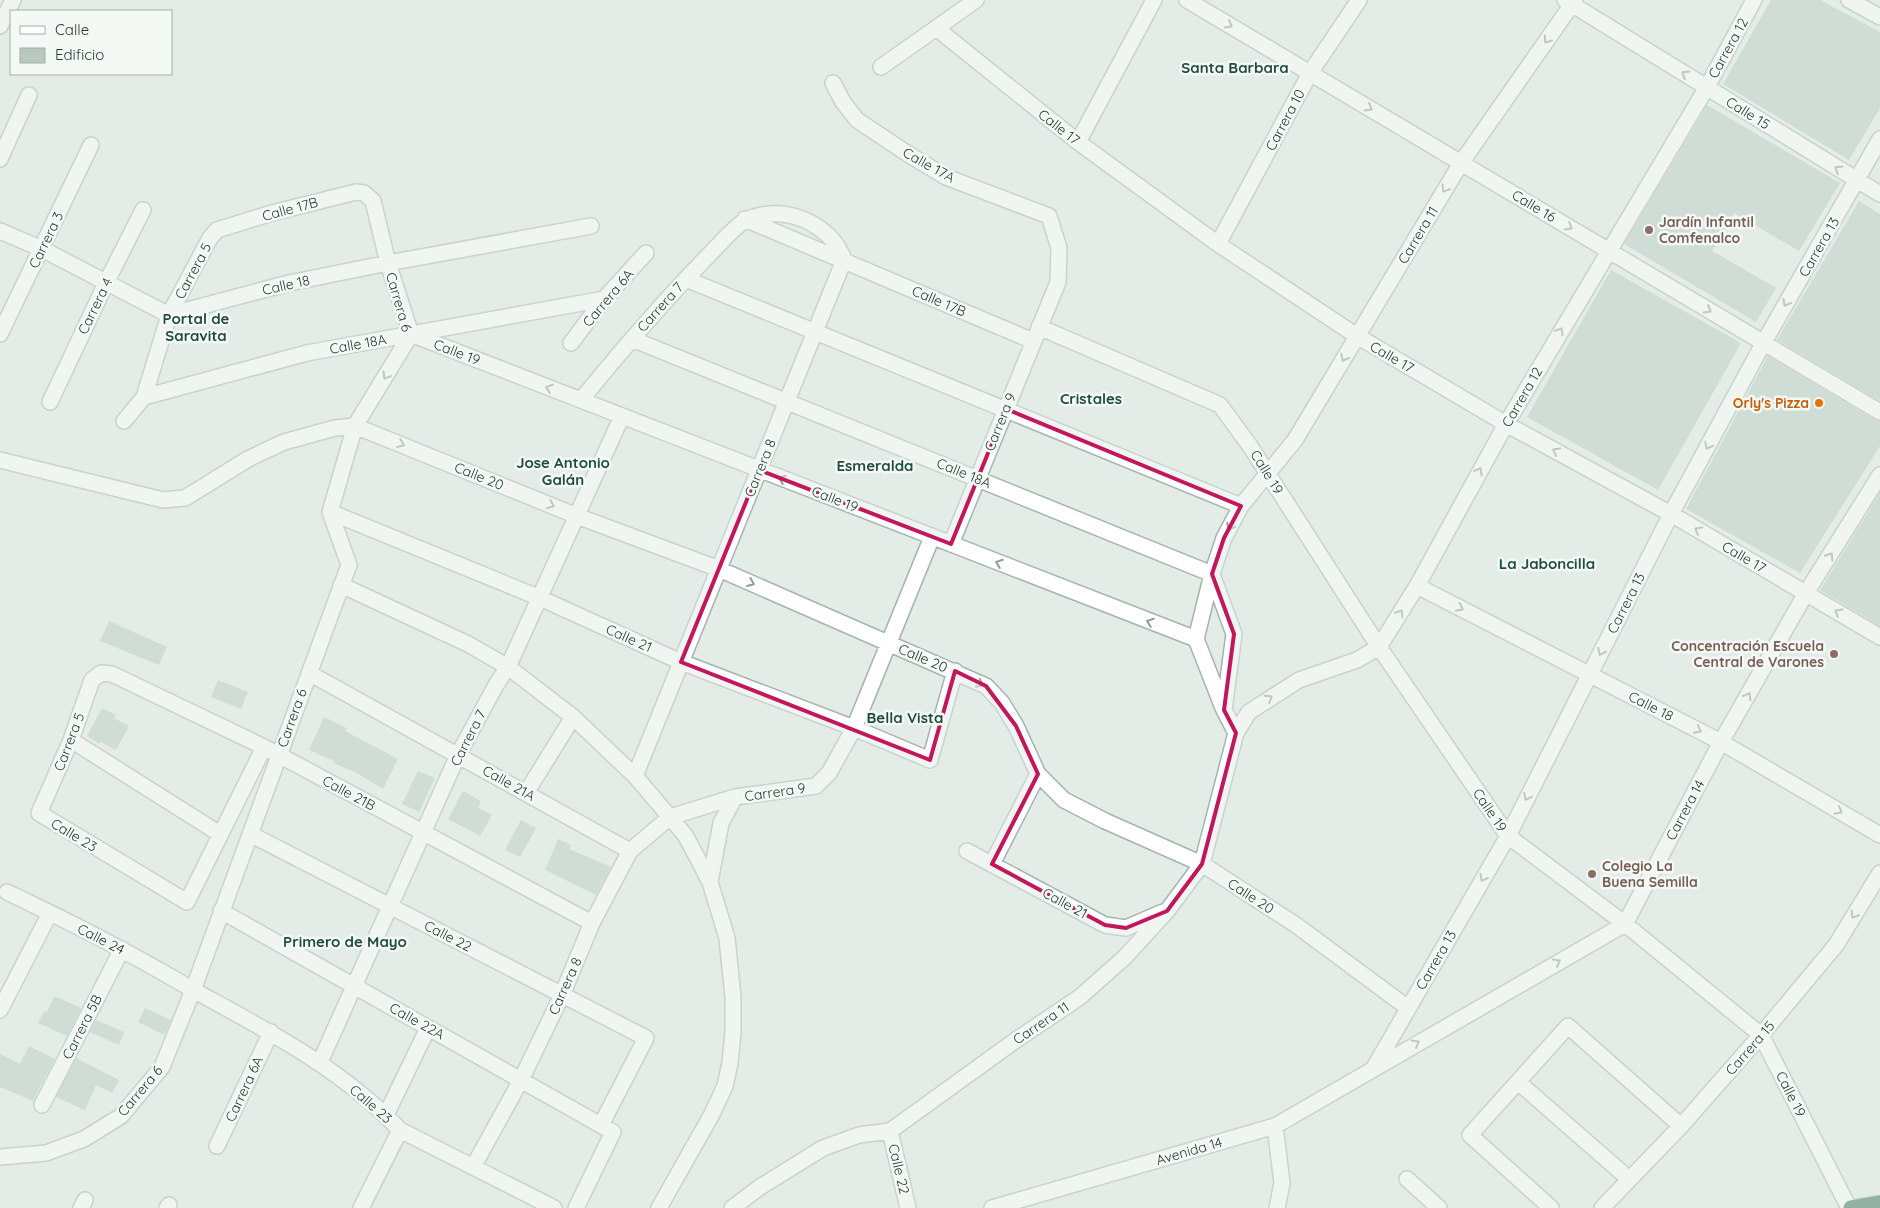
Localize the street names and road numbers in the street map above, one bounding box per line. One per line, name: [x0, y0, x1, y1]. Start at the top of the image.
street label: Carrera 12: [1704, 14, 1752, 81]
street label: Carrera 10: [1261, 86, 1309, 154]
street label: Calle 15: [1723, 93, 1773, 133]
street label: Calle 17: [1035, 105, 1083, 149]
street label: Calle 17A: [900, 143, 958, 187]
street label: Calle 16: [1509, 186, 1560, 226]
street label: Calle 17B: [260, 193, 320, 225]
street label: Carrera 11: [1394, 203, 1442, 267]
street label: Carrera 3: [25, 209, 67, 271]
street label: Carrera 13: [1795, 214, 1843, 280]
street label: Carrera 5: [171, 240, 215, 302]
street label: Carrera 6A: [579, 265, 637, 331]
street label: Carrera 6: [382, 270, 416, 334]
street label: Calle 18: [260, 271, 312, 299]
street label: Carrera 4: [74, 275, 116, 337]
street label: Carrera 7: [633, 278, 687, 336]
street label: Calle 17B: [909, 282, 969, 320]
street label: Calle 18A: [328, 330, 388, 358]
street label: Calle 19: [431, 335, 483, 369]
street label: Calle 17: [1367, 337, 1417, 377]
street label: Carrera 12: [1498, 364, 1547, 430]
street label: Carrera 9: [980, 390, 1020, 454]
street label: Carrera 8: [740, 436, 780, 500]
street label: Calle 19: [1246, 447, 1288, 498]
street label: Calle 18A: [934, 454, 994, 492]
street label: Calle 20: [452, 458, 506, 494]
street label: Calle 19: [809, 482, 861, 516]
street label: Calle 17: [1719, 537, 1769, 577]
street label: Carrera 13: [1603, 569, 1649, 637]
street label: Calle 21: [603, 620, 655, 656]
street label: Calle 20: [896, 640, 950, 676]
street label: Carrera 6: [273, 686, 311, 750]
street label: Calle 18: [1625, 687, 1677, 725]
street label: Carrera 7: [446, 707, 490, 769]
street label: Carrera 5: [50, 710, 88, 774]
street label: Calle 21A: [479, 761, 539, 805]
street label: Calle 21B: [319, 772, 379, 814]
street label: Carrera 14: [1662, 777, 1708, 843]
street label: Carrera 9: [743, 779, 807, 805]
street label: Calle 19: [1469, 785, 1511, 835]
street label: Calle 23: [48, 814, 100, 856]
street label: Calle 20: [1224, 874, 1278, 918]
street label: Calle 21: [1039, 884, 1091, 922]
street label: Calle 22: [421, 916, 475, 956]
street label: Calle 24: [74, 919, 128, 959]
street label: Carrera 13: [1412, 927, 1460, 993]
street label: Carrera 8: [544, 954, 586, 1018]
street label: Carrera 5B: [58, 992, 106, 1062]
street label: Carrera 11: [1009, 998, 1073, 1048]
street label: Calle 22A: [386, 999, 448, 1043]
street label: Carrera 15: [1721, 1017, 1779, 1079]
street label: Carrera 6A: [221, 1053, 267, 1125]
street label: Carrera 6: [113, 1061, 167, 1120]
street label: Calle 19: [1772, 1068, 1810, 1120]
street label: Calle 23: [346, 1081, 396, 1127]
street label: Avenida 14: [1154, 1133, 1224, 1169]
street label: Calle 22: [884, 1142, 914, 1196]

